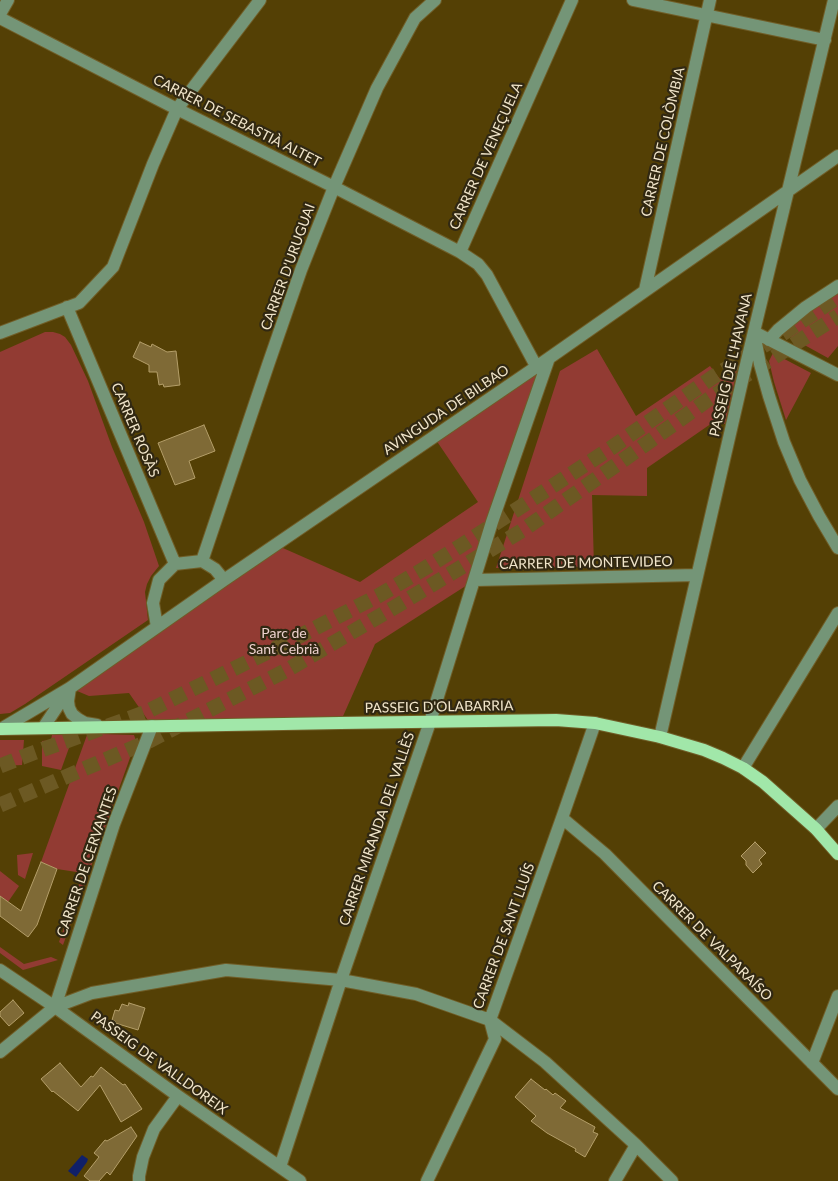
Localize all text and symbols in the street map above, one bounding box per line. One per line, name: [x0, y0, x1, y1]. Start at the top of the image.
street label: CARRER DE COLÒMBIA: [638, 66, 688, 218]
street label: CARRER DE SEBASTIÀ ALTET: [150, 71, 324, 171]
street label: CARRER DE VENEÇUELA: [446, 80, 526, 232]
street label: CARRER D'URUGUAI: [257, 201, 319, 333]
street label: PASSEIG DE L'HAVANA: [706, 292, 756, 438]
street label: AVINGUDA DE BILBAO: [380, 361, 512, 459]
street label: CARRER ROSÀS: [108, 380, 162, 480]
street label: CARRER DE MONTEVIDEO: [499, 553, 673, 573]
park label: Parc de Sant Cebrià: [249, 625, 319, 658]
street label: PASSEIG D'OLABARRIA: [364, 697, 514, 717]
street label: CARRER MIRANDA DEL VALLÈS: [336, 730, 418, 928]
street label: CARRER DE CERVANTES: [53, 785, 121, 939]
street label: CARRER DE SANT LLUÍS: [470, 861, 538, 1011]
street label: CARRER DE VALPARAÍSO: [649, 878, 775, 1004]
street label: PASSEIG DE VALLDOREIX: [87, 1008, 231, 1118]

